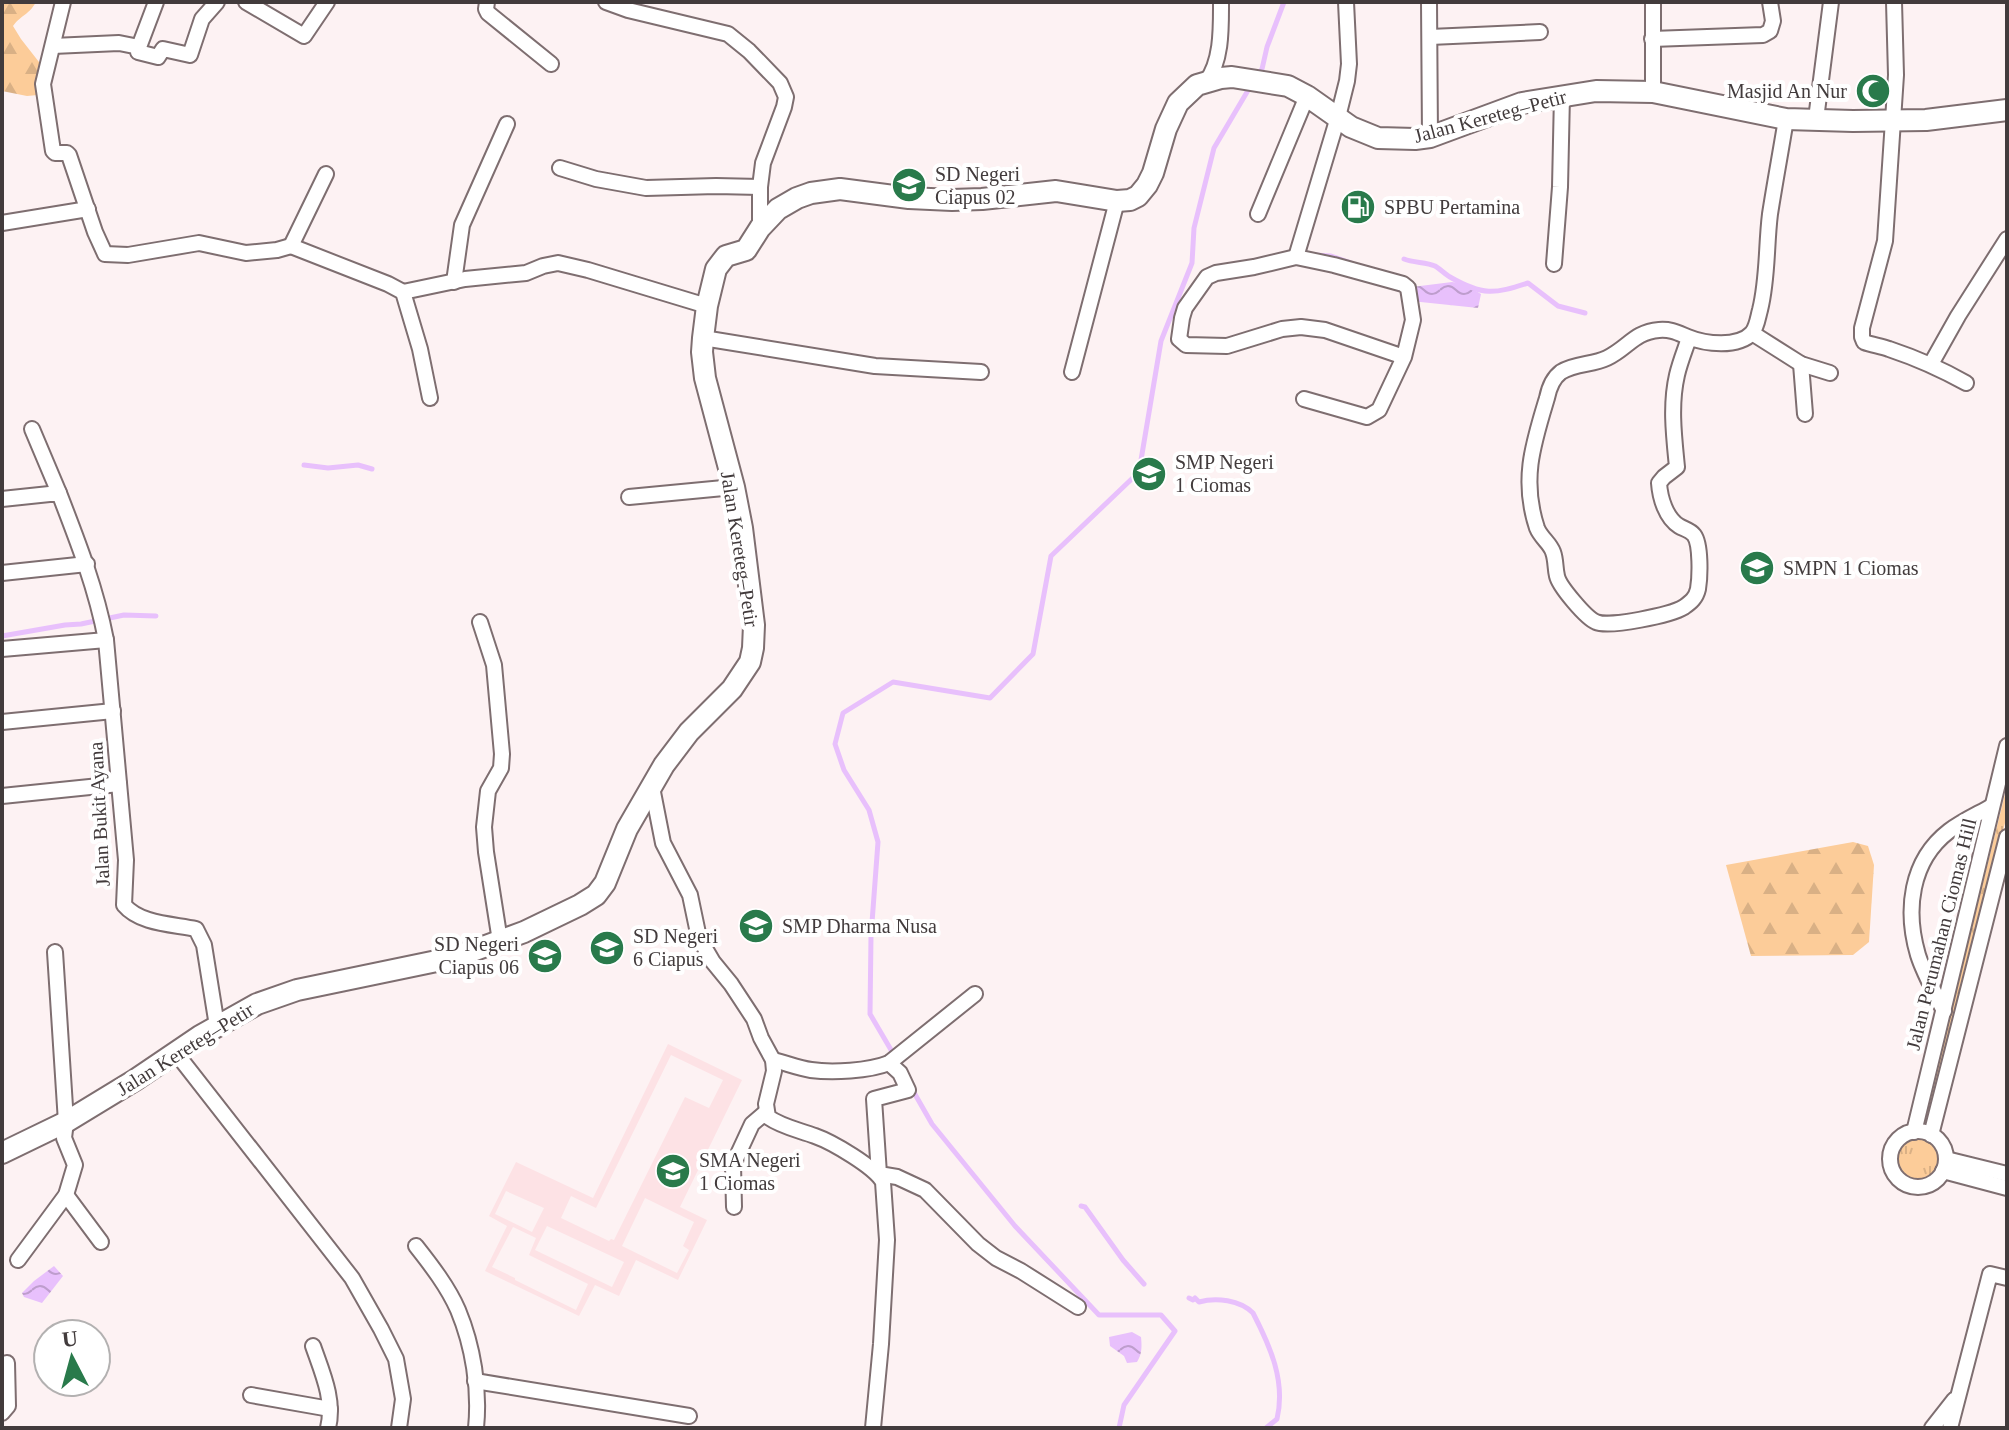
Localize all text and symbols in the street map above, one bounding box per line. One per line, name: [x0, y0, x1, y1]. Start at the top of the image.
mosque icon: Masjid An Nur: [1854, 72, 1892, 110]
place label: Masjid An Nur: [1727, 80, 1847, 103]
street label: Jalan Kereteg–Petir: [1411, 85, 1569, 148]
place label: SD Negeri Ciapus 02: [935, 163, 1020, 209]
school or university icon: SD Negeri Ciapus 02: [890, 166, 928, 204]
fuel station icon: SPBU Pertamina: [1339, 188, 1377, 226]
place label: SPBU Pertamina: [1384, 196, 1520, 218]
place label: SMP Negeri 1 Ciomas: [1175, 451, 1274, 496]
school or university icon: SMP Negeri 1 Ciomas: [1130, 455, 1168, 493]
street label: Jalan Kereteg–Petir: [716, 470, 763, 629]
school or university icon: SMPN 1 Ciomas: [1738, 549, 1776, 587]
place label: SMPN 1 Ciomas: [1783, 557, 1919, 579]
street label: Jalan Bukit Ayana: [84, 741, 115, 887]
street label: Jalan Perumahan Ciomas Hill: [1902, 815, 1981, 1052]
school or university icon: SMP Dharma Nusa: [737, 907, 775, 945]
place label: SMP Dharma Nusa: [782, 915, 937, 937]
place label: SD Negeri 6 Ciapus: [633, 925, 718, 971]
school or university icon: SD Negeri 6 Ciapus: [588, 929, 626, 967]
place label: SD Negeri Ciapus 06: [434, 933, 519, 979]
school or university icon: SD Negeri Ciapus 06: [526, 937, 564, 975]
street label: Jalan Kereteg–Petir: [113, 998, 258, 1101]
place label: SMA Negeri 1 Ciomas: [699, 1149, 801, 1194]
school or university icon: SMA Negeri 1 Ciomas: [654, 1152, 692, 1190]
north arrow: [32, 1318, 112, 1398]
text: U: [61, 1325, 79, 1352]

